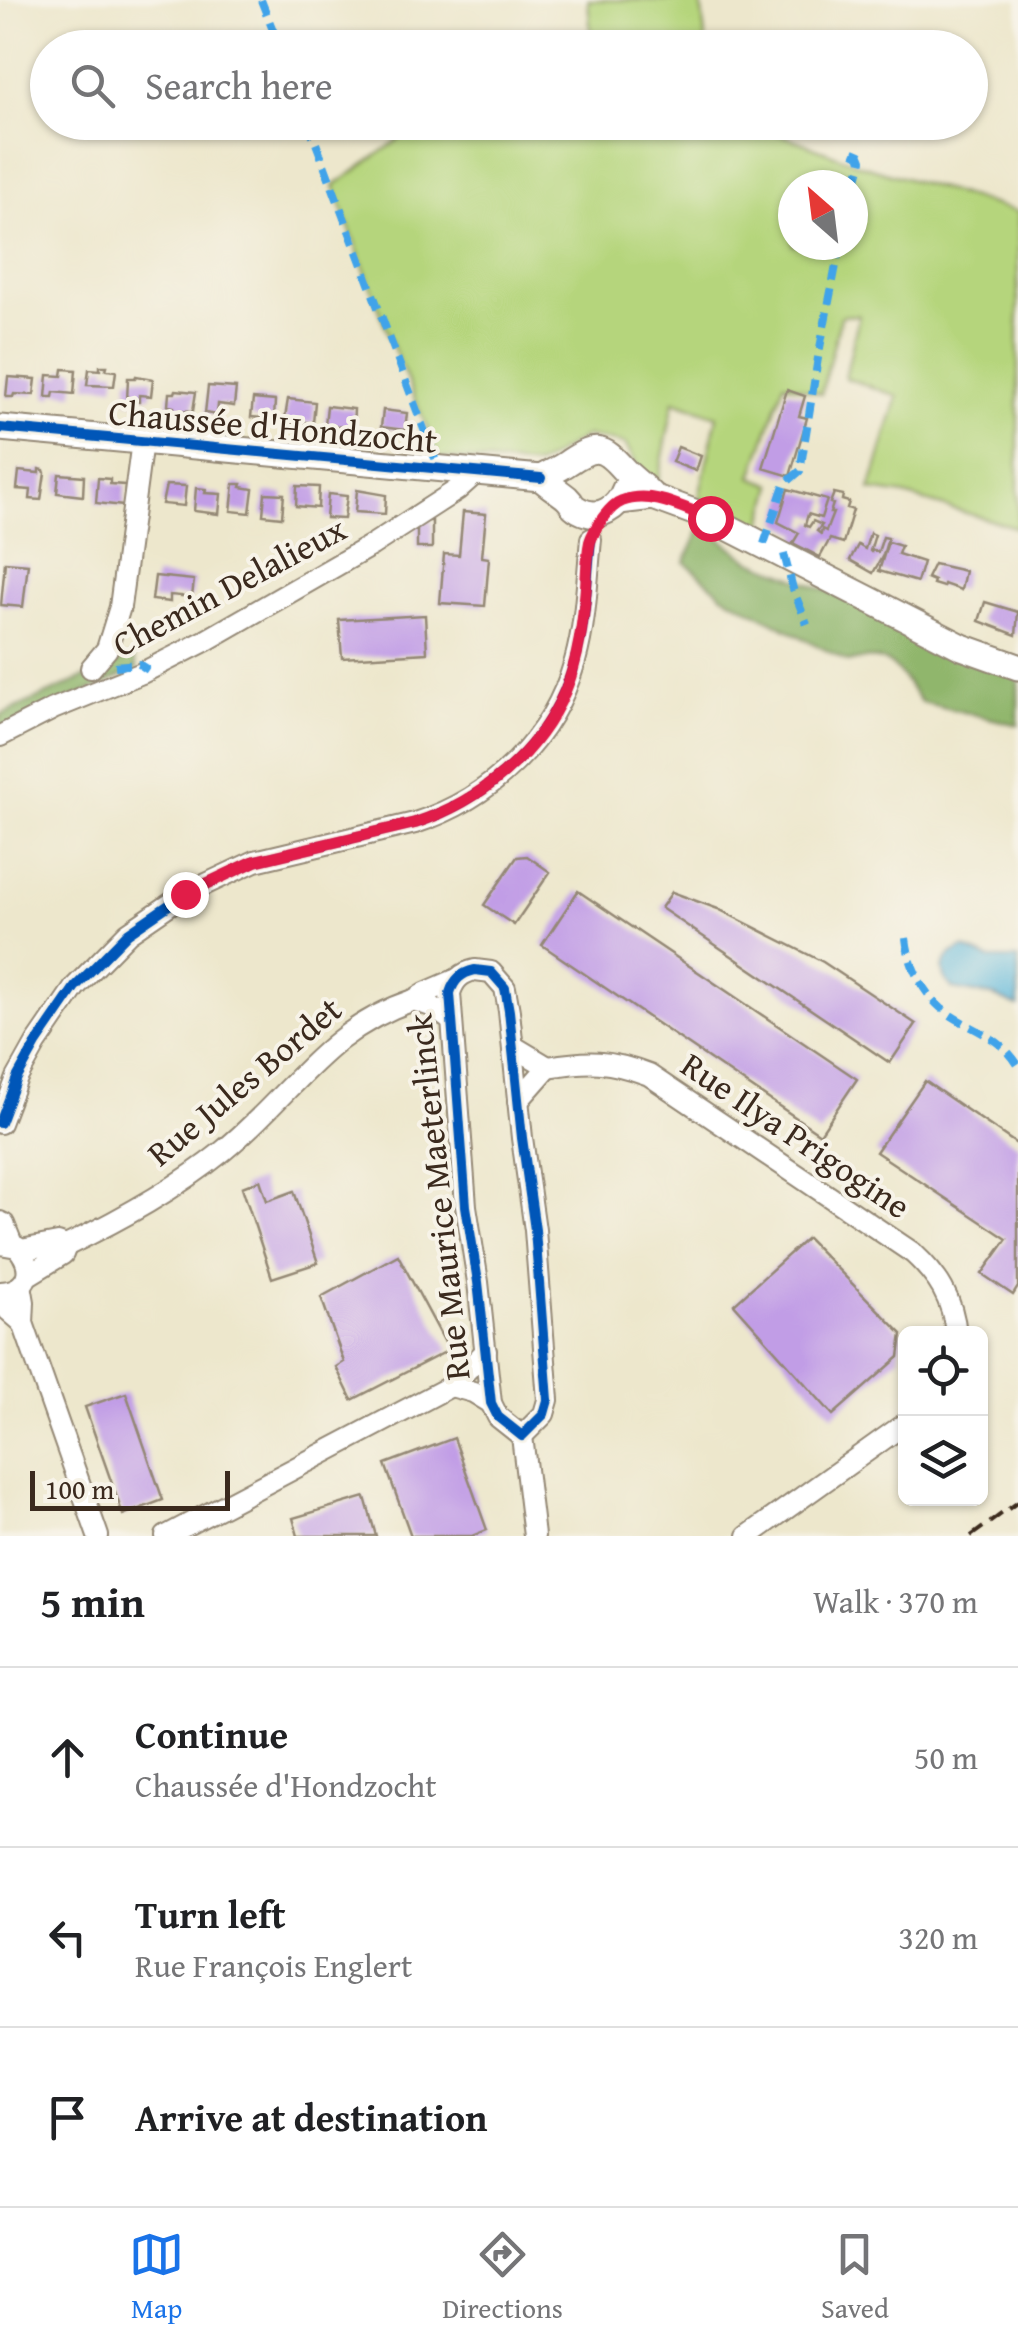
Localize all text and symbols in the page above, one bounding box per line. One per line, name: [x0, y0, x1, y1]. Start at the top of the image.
search box: [30, 30, 988, 140]
text: Search here: [145, 57, 333, 113]
icon: search: [65, 58, 120, 113]
north arrow: [778, 170, 868, 260]
street label: Chaussée d'Hondzocht: [107, 386, 439, 466]
route start: [688, 496, 734, 542]
street label: Chemin Delalieux: [103, 503, 355, 669]
route end: [163, 872, 209, 918]
street label: Rue Jules Bordet: [136, 984, 352, 1178]
street label: Rue Maurice Maeterlinck: [393, 1011, 483, 1383]
street label: Rue Ilya Prigogine: [671, 1039, 921, 1231]
map controls: [898, 1326, 988, 1506]
button: locate: [898, 1326, 988, 1416]
button: layers: [898, 1416, 988, 1506]
scale bar: [30, 1466, 230, 1510]
text: 100 m: [45, 1468, 114, 1509]
text: 5 min: [40, 1571, 145, 1632]
text: Walk · 370 m: [813, 1578, 978, 1625]
text: Continue: [135, 1706, 288, 1762]
icon: ahead: [40, 1730, 95, 1785]
text: 50 m: [914, 1734, 978, 1781]
text: Chaussée d'Hondzocht: [135, 1762, 437, 1809]
text: Turn left: [135, 1886, 286, 1942]
icon: left: [40, 1910, 95, 1965]
text: 320 m: [899, 1914, 978, 1961]
text: Rue François Englert: [135, 1942, 412, 1989]
text: Arrive at destination: [135, 2089, 488, 2145]
icon: arrive: [40, 2090, 95, 2145]
tab: Map: [129, 2227, 184, 2328]
tab: Directions: [442, 2227, 563, 2328]
tab: Saved: [821, 2227, 889, 2328]

